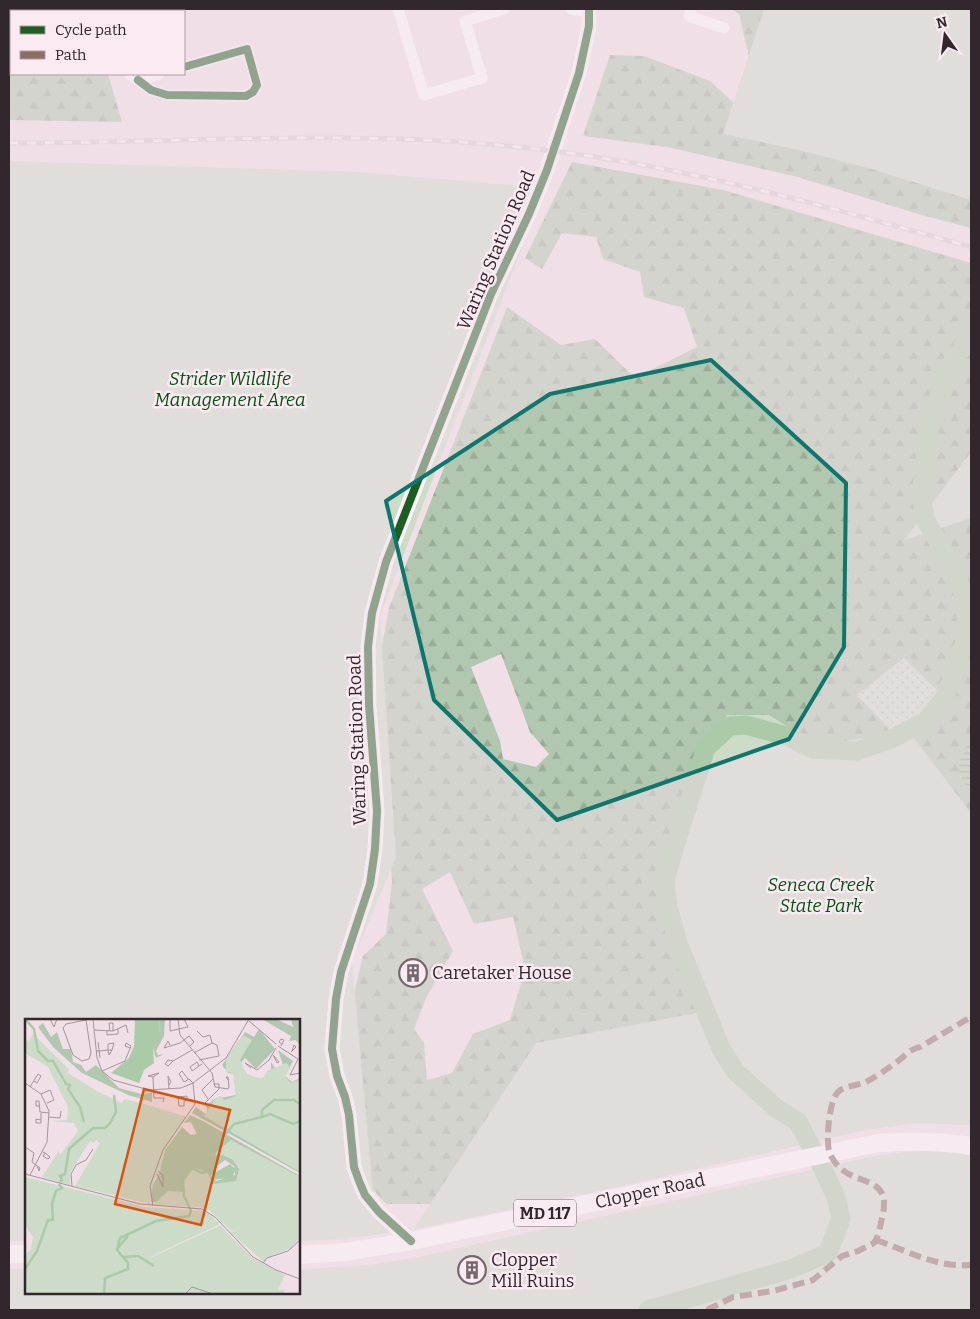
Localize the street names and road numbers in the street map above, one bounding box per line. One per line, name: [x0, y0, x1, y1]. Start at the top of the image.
street label: Waring Station Road: [452, 167, 540, 333]
street label: Waring Station Road: [343, 654, 371, 826]
street label: Clopper Road: [593, 1169, 707, 1213]
road number: MD 117: [514, 1200, 576, 1226]

